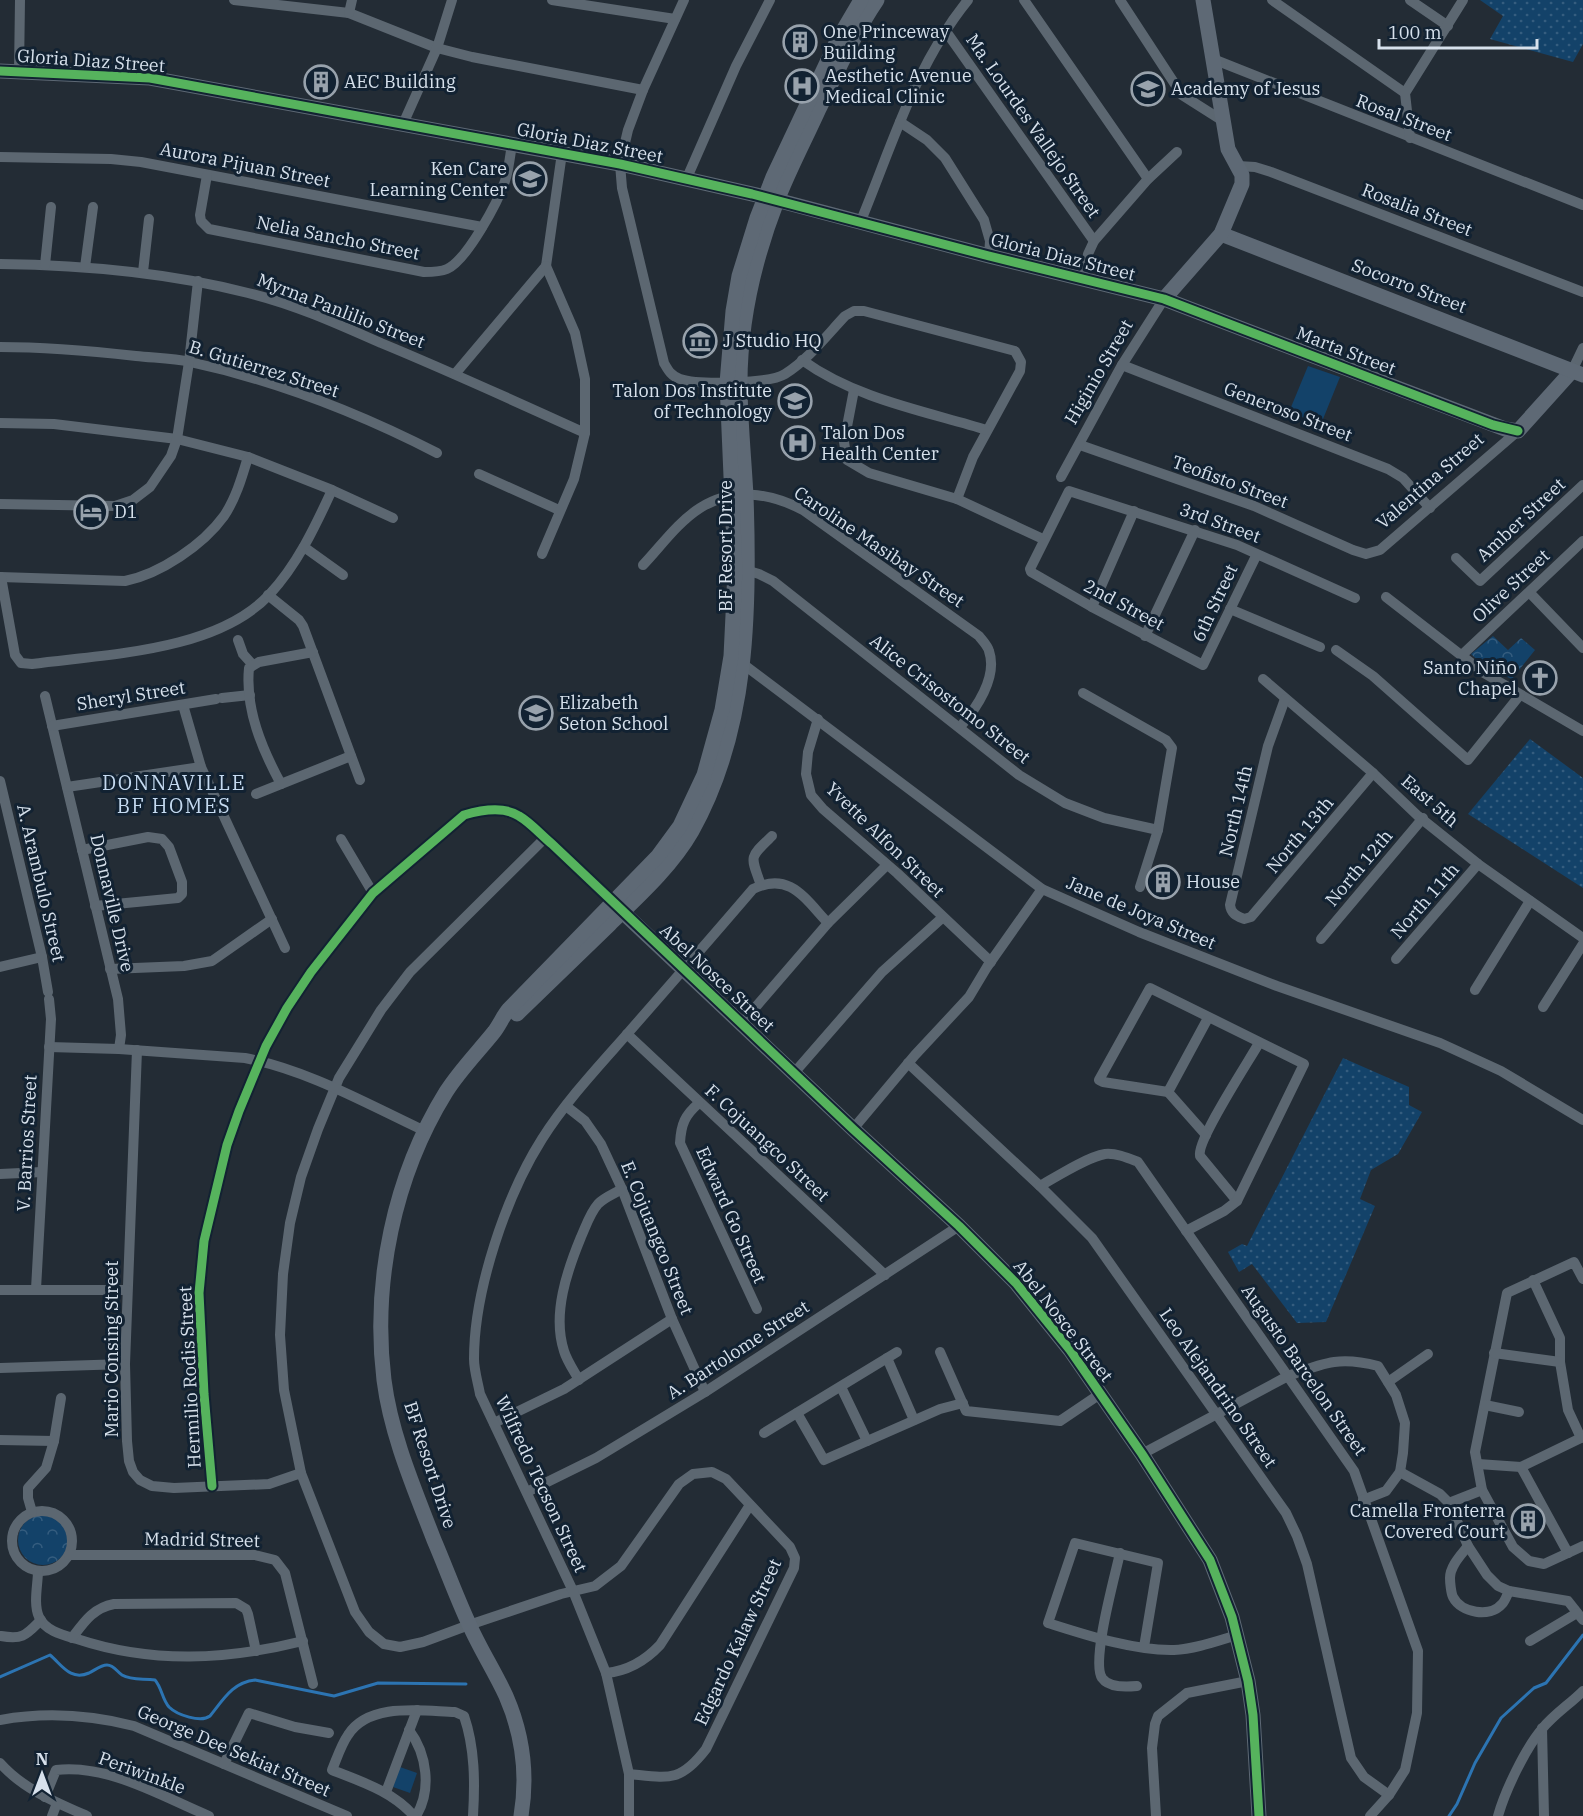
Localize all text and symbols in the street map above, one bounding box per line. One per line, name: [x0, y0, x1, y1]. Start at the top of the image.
scale bar: [1379, 12, 1536, 50]
place label: One Princeway Building: [823, 20, 950, 64]
text: 100 m: [1388, 21, 1442, 44]
building icon: One Princeway Building: [782, 24, 818, 60]
street label: Ma. Lourdes Vallejo Street: [961, 29, 1106, 222]
street label: Gloria Diaz Street: [16, 44, 166, 77]
building icon: AEC Building: [303, 64, 339, 100]
place label: Aesthetic Avenue Medical Clinic: [825, 64, 972, 108]
hospital icon: Aesthetic Avenue Medical Clinic: [784, 68, 820, 104]
place label: AEC Building: [344, 70, 456, 93]
school or university icon: Academy of Jesus: [1130, 71, 1166, 107]
place label: Academy of Jesus: [1171, 77, 1320, 100]
street label: Rosal Street: [1353, 89, 1455, 146]
street label: Gloria Diaz Street: [515, 117, 665, 168]
street label: Aurora Pijuan Street: [158, 137, 332, 192]
place label: Ken Care Learning Center: [369, 157, 507, 201]
school or university icon: Ken Care Learning Center: [512, 161, 548, 197]
street label: Rosalia Street: [1359, 178, 1476, 241]
street label: Nelia Sancho Street: [254, 210, 422, 265]
street label: Gloria Diaz Street: [988, 227, 1138, 286]
street label: Socorro Street: [1349, 253, 1470, 318]
street label: Myrna Panlilio Street: [254, 268, 428, 353]
street label: Higinio Street: [1059, 315, 1138, 428]
street label: Marta Street: [1293, 321, 1399, 380]
museum icon: J Studio HQ: [682, 323, 718, 359]
place label: J Studio HQ: [723, 329, 821, 352]
street label: B. Gutierrez Street: [186, 335, 342, 402]
street label: Generoso Street: [1221, 377, 1356, 447]
place label: Talon Dos Institute of Technology: [612, 379, 772, 423]
school or university icon: Talon Dos Institute of Technology: [777, 383, 813, 419]
place label: Talon Dos Health Center: [821, 421, 939, 465]
hospital icon: Talon Dos Health Center: [780, 425, 816, 461]
street label: Valentina Street: [1371, 428, 1488, 534]
street label: Teofisto Street: [1169, 450, 1291, 513]
street label: Amber Street: [1472, 473, 1570, 567]
street label: BF Resort Drive: [714, 480, 737, 612]
street label: Caroline Masibay Street: [790, 481, 969, 612]
hotel icon: D1: [73, 494, 109, 530]
street label: 3rd Street: [1177, 497, 1264, 548]
place label: D1: [114, 500, 138, 523]
street label: Olive Street: [1467, 544, 1554, 627]
street label: 6th Street: [1187, 560, 1243, 645]
street label: 2nd Street: [1080, 574, 1168, 635]
street label: Alice Crisostomo Street: [865, 629, 1035, 768]
place label: Santo Niño Chapel: [1423, 656, 1517, 700]
church icon: Santo Niño Chapel: [1522, 660, 1558, 696]
street label: Sheryl Street: [75, 676, 187, 715]
place label: Elizabeth Seton School: [559, 691, 668, 735]
school or university icon: Elizabeth Seton School: [518, 695, 554, 731]
street label: North 14th: [1214, 763, 1257, 859]
district label: DONNAVILLE BF HOMES: [102, 769, 246, 819]
street label: East 5th: [1397, 769, 1464, 832]
street label: Yvette Alfon Street: [821, 777, 950, 902]
street label: North 13th: [1261, 792, 1338, 878]
street label: A. Arambulo Street: [12, 802, 71, 964]
street label: North 12th: [1320, 825, 1397, 911]
street label: Donnaville Drive: [85, 832, 140, 974]
street label: North 11th: [1385, 858, 1464, 943]
building icon: House: [1145, 864, 1181, 900]
place label: House: [1186, 870, 1240, 893]
street label: Jane de Joya Street: [1063, 871, 1219, 954]
street label: Abel Nosce Street: [655, 918, 780, 1037]
street label: V. Barrios Street: [11, 1074, 42, 1212]
street label: F. Cojuangco Street: [700, 1079, 834, 1206]
street label: Edward Go Street: [691, 1143, 772, 1287]
street label: E. Cojuangco Street: [616, 1158, 699, 1318]
street label: Abel Nosce Street: [1009, 1255, 1118, 1386]
street label: Mario Consing Street: [100, 1260, 123, 1438]
street label: Augusto Barcelon Street: [1237, 1280, 1372, 1460]
street label: Hermilio Rodis Street: [173, 1285, 206, 1469]
street label: A. Bartolome Street: [662, 1295, 813, 1404]
street label: Leo Alejandrino Street: [1155, 1303, 1282, 1472]
street label: Wilfredo Tecson Street: [490, 1392, 593, 1576]
street label: BF Resort Drive: [399, 1399, 462, 1531]
place label: Camella Fronterra Covered Court: [1350, 1499, 1505, 1543]
building icon: Camella Fronterra Covered Court: [1510, 1503, 1546, 1539]
street label: Madrid Street: [144, 1527, 260, 1552]
street label: Edgardo Kalaw Street: [689, 1555, 786, 1729]
street label: George Dee Sekiat Street: [134, 1699, 334, 1802]
north arrow: [12, 1744, 72, 1804]
street label: Periwinkle: [96, 1746, 189, 1799]
text: N: [36, 1749, 48, 1769]

